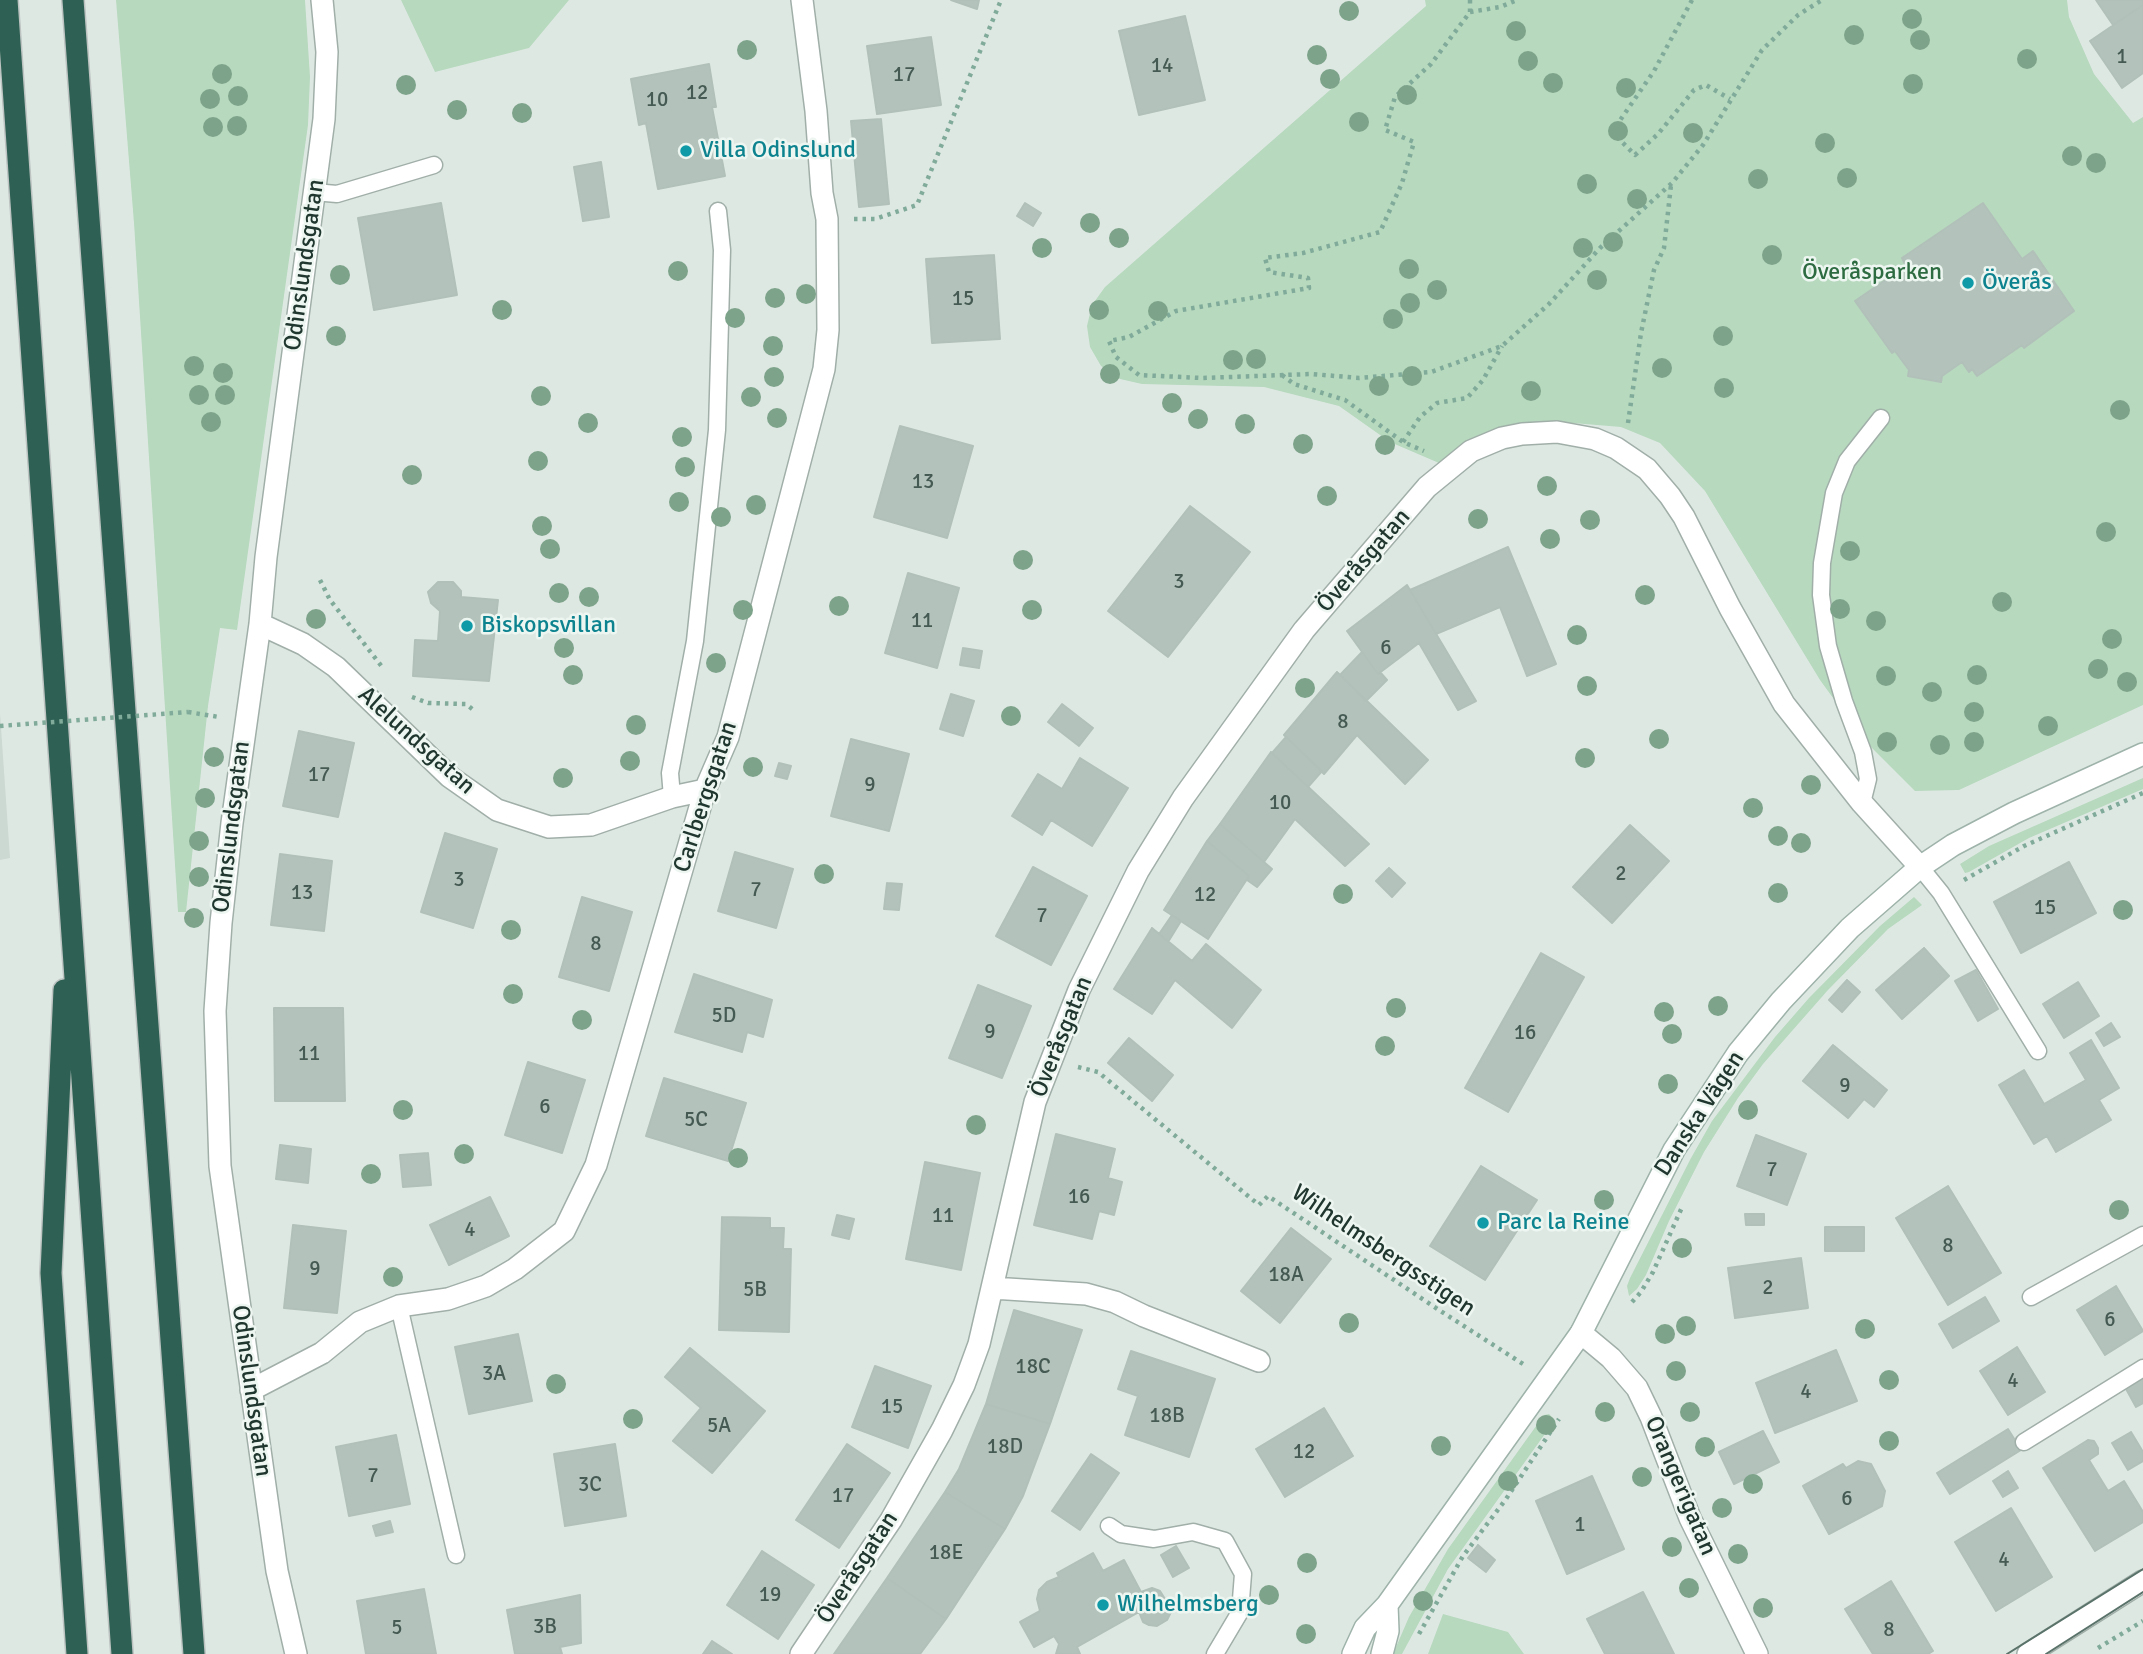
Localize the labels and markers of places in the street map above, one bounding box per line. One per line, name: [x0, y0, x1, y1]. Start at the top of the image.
place label: Villa Odinslund: [700, 137, 856, 165]
marker: Villa Odinslund: [678, 143, 694, 159]
place label: Överås: [1982, 269, 2052, 297]
marker: Överås: [1960, 275, 1976, 291]
place label: Biskopsvillan: [481, 612, 616, 640]
marker: Biskopsvillan: [459, 618, 475, 634]
place label: Parc la Reine: [1497, 1209, 1629, 1237]
marker: Parc la Reine: [1475, 1215, 1491, 1231]
place label: Wilhelmsberg: [1117, 1591, 1259, 1619]
marker: Wilhelmsberg: [1095, 1597, 1111, 1613]

